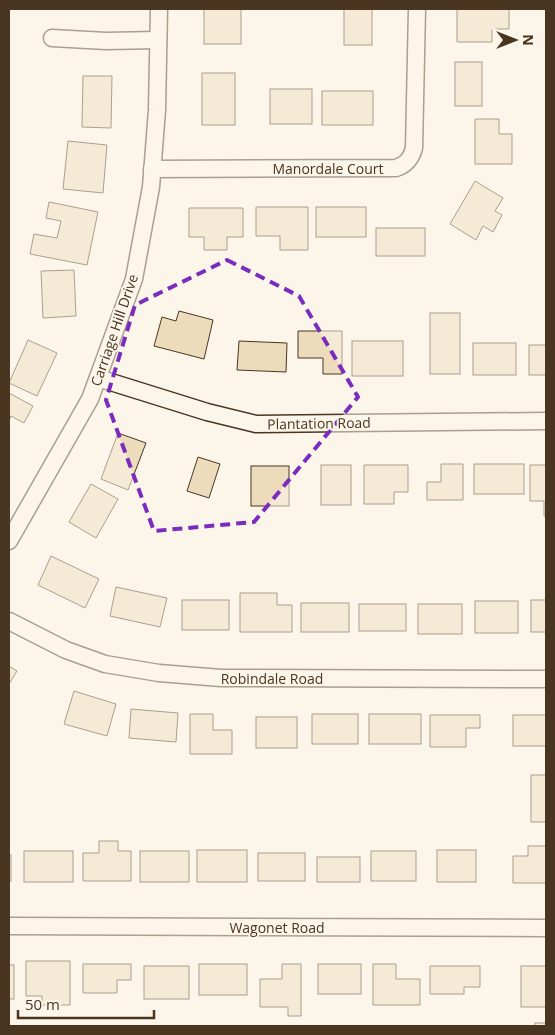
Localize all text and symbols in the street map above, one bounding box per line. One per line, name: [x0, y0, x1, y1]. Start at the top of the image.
north arrow: [490, 15, 540, 65]
text: N: [519, 34, 538, 46]
street label: Manordale Court: [272, 159, 384, 178]
street label: Carriage Hill Drive: [86, 271, 142, 389]
street label: Plantation Road: [267, 413, 371, 433]
street label: Robindale Road: [221, 669, 323, 688]
street label: Wagonet Road: [229, 918, 325, 937]
scale bar: [18, 988, 154, 1020]
text: 50 m: [25, 994, 60, 1014]

